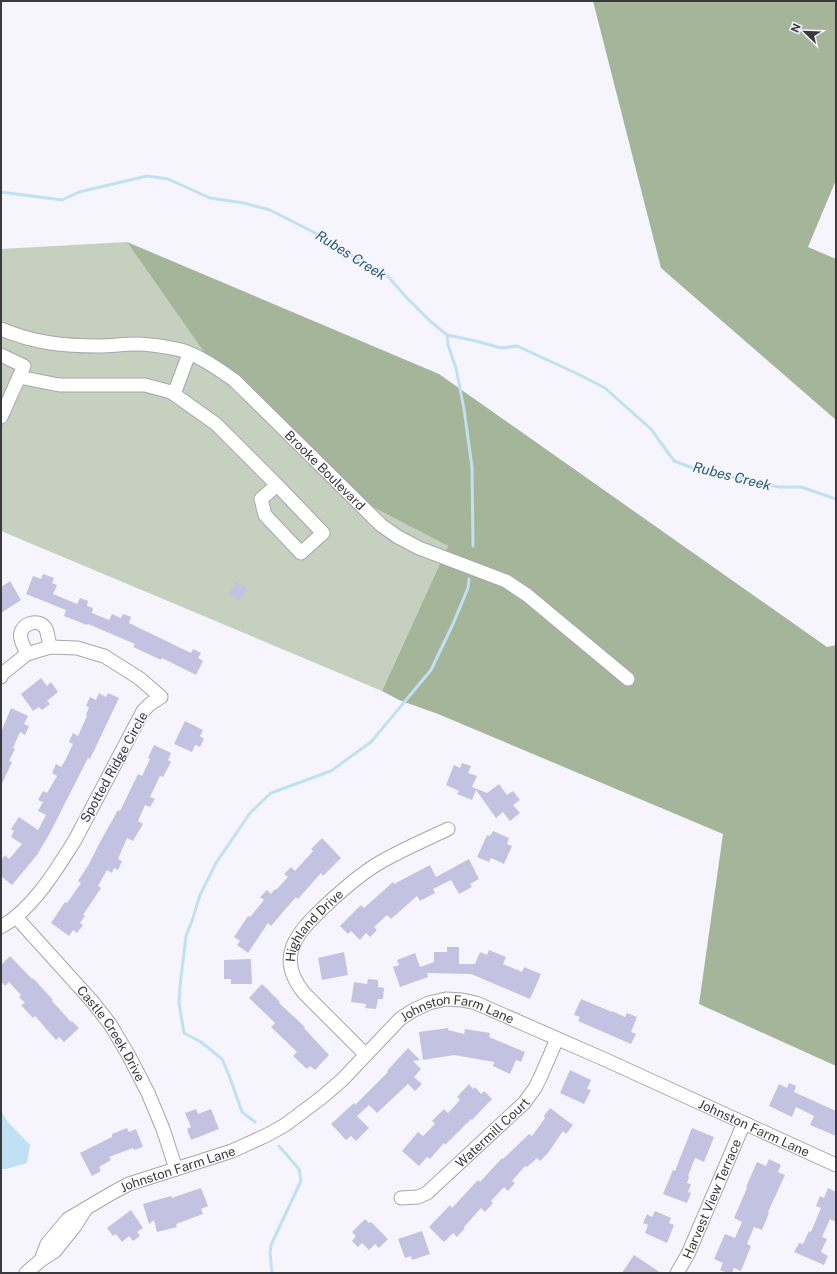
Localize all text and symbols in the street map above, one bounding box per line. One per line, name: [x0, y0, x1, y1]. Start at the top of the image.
north arrow: [785, 12, 825, 52]
text: N: [789, 22, 803, 34]
water label: Rubes Creek: [313, 227, 390, 283]
street label: Brooke Boulevard: [282, 427, 369, 513]
water label: Rubes Creek: [691, 459, 773, 494]
street label: Spotted Ridge Circle: [77, 709, 151, 825]
street label: Highland Drive: [282, 886, 346, 963]
street label: Castle Creek Drive: [74, 982, 148, 1084]
text: Johnston Farm Lane: [397, 991, 517, 1026]
street label: Johnston Farm Lane: [398, 1014, 518, 1030]
street label: Watermill Court: [452, 1095, 533, 1170]
street label: Johnston Farm Lane: [696, 1096, 812, 1159]
street label: Harvest View Terrace: [679, 1137, 744, 1261]
street label: Johnston Farm Lane: [117, 1143, 237, 1195]

